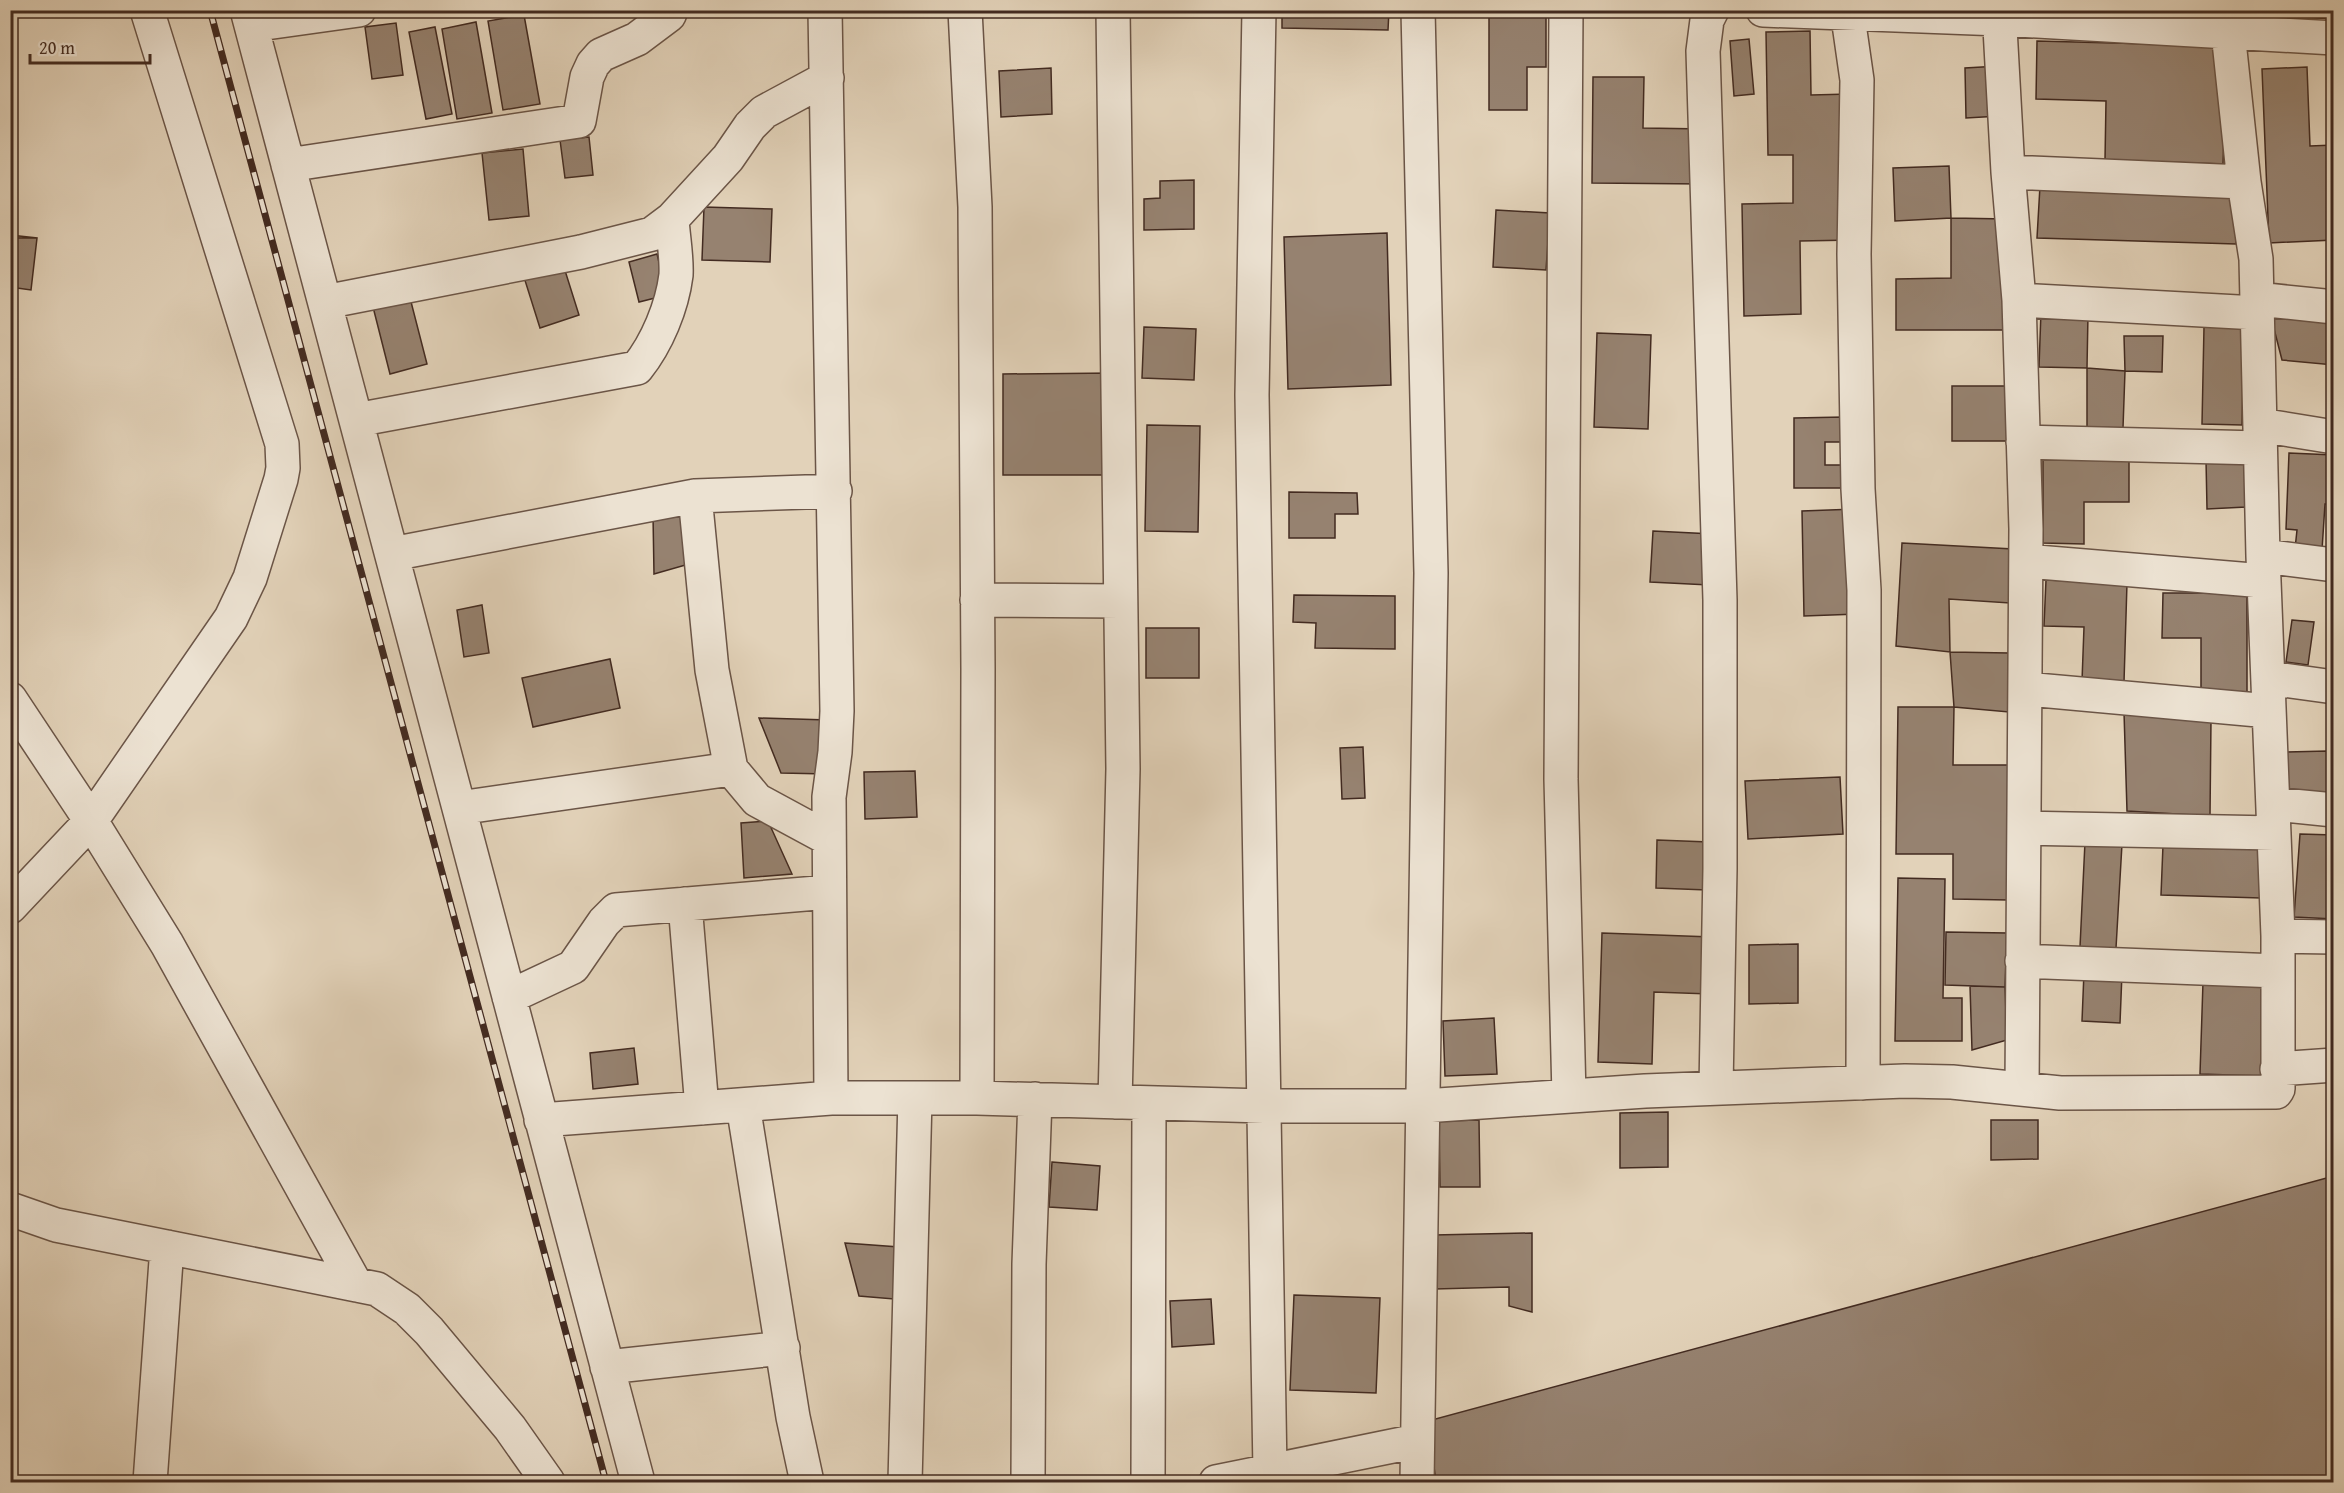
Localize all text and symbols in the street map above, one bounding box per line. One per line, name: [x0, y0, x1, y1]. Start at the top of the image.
scale bar: [30, 27, 150, 65]
text: 20 m: [39, 34, 75, 61]

